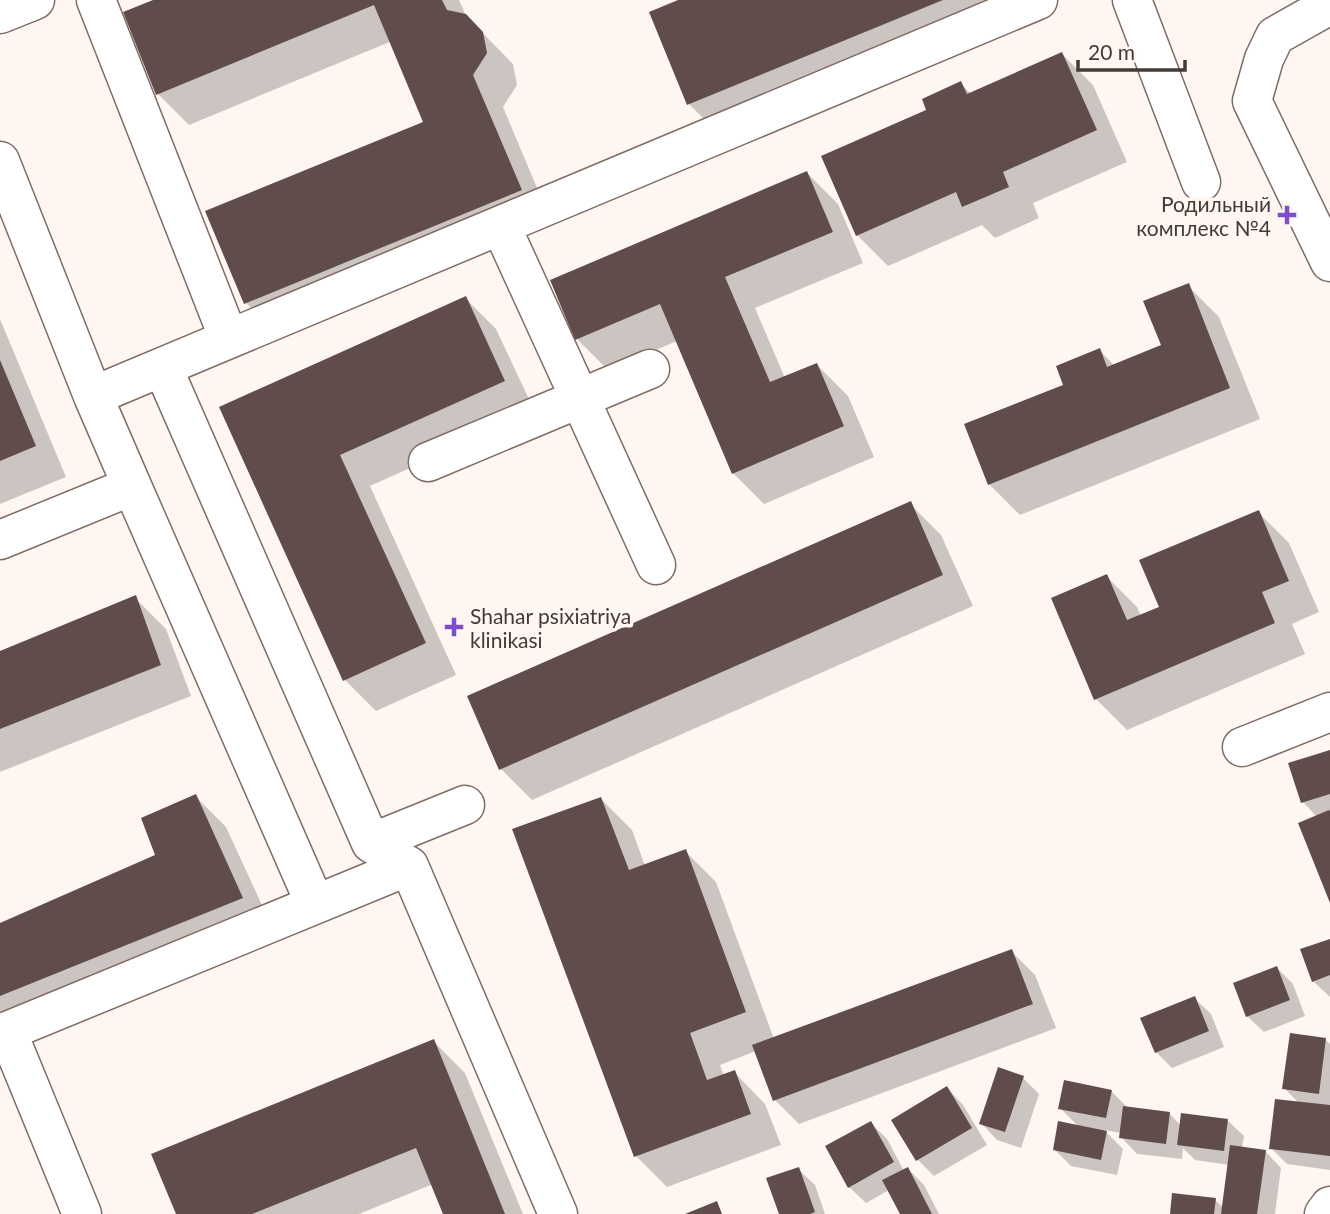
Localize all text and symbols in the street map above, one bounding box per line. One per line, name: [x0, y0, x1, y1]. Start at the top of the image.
scale bar: [1078, 28, 1185, 72]
text: 20 m: [1088, 39, 1135, 64]
place label: Родильный комплекс №4: [1136, 191, 1271, 240]
marker: Родильный комплекс №4: [1277, 205, 1297, 225]
place label: Shahar psixiatriya klinikasi: [470, 603, 631, 652]
marker: Shahar psixiatriya klinikasi: [444, 617, 464, 637]

